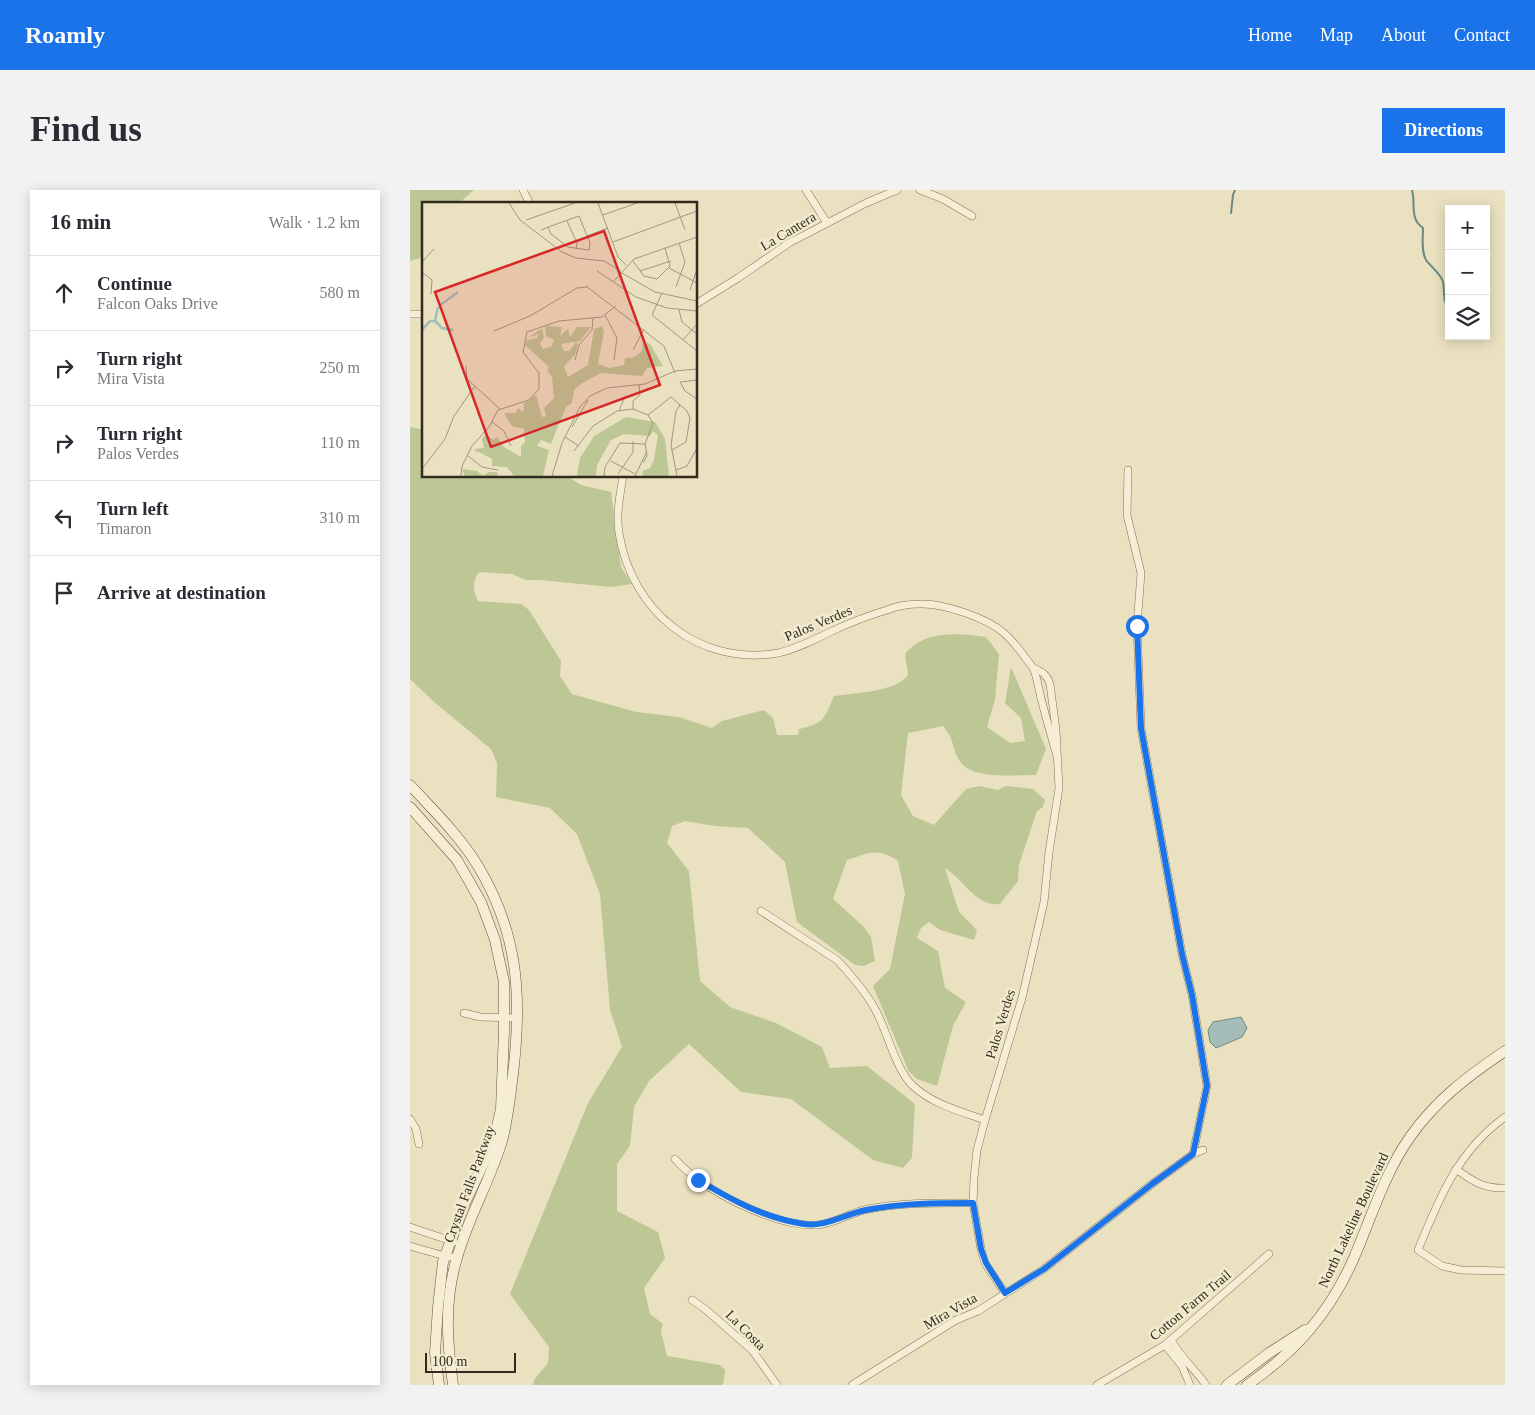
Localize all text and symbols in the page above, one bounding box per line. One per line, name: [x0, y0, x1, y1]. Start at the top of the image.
text: Roamly: [25, 22, 105, 48]
text: Home: [1248, 25, 1292, 45]
text: Map: [1320, 25, 1353, 45]
text: About: [1381, 25, 1426, 45]
text: Contact: [1454, 25, 1510, 45]
button: Directions: [1382, 108, 1505, 153]
text: Find us: [30, 110, 142, 149]
inset map: [422, 202, 698, 478]
map controls: [1445, 205, 1490, 340]
button: +: [1445, 205, 1490, 250]
street label: La Cantera: [758, 209, 819, 254]
text: 16 min: [50, 210, 111, 234]
text: Walk · 1.2 km: [269, 214, 360, 231]
button: −: [1445, 250, 1490, 295]
text: Continue: [97, 273, 172, 294]
icon: ahead: [50, 279, 78, 307]
text: 580 m: [320, 284, 360, 301]
text: Falcon Oaks Drive: [97, 295, 218, 312]
button: layers: [1445, 295, 1490, 340]
text: Turn right: [97, 348, 182, 369]
icon: right: [50, 354, 78, 382]
text: 250 m: [320, 359, 360, 376]
text: Mira Vista: [97, 370, 165, 387]
text: Turn right: [97, 423, 182, 444]
icon: right: [50, 429, 78, 457]
text: 110 m: [320, 434, 360, 451]
text: Palos Verdes: [97, 445, 179, 462]
text: Turn left: [97, 498, 169, 519]
icon: left: [50, 504, 78, 532]
text: 310 m: [320, 509, 360, 526]
text: Timaron: [97, 520, 152, 537]
icon: arrive: [50, 579, 78, 607]
text: Arrive at destination: [97, 582, 266, 603]
street label: Palos Verdes: [782, 603, 854, 644]
route start: [1126, 615, 1149, 638]
street label: Palos Verdes: [983, 988, 1018, 1061]
street label: Crystal Falls Parkway: [441, 1124, 498, 1245]
street label: North Lakeline Boulevard: [1316, 1150, 1391, 1290]
route end: [687, 1169, 710, 1192]
street label: Cotton Farm Trail: [1147, 1267, 1234, 1344]
street label: Mira Vista: [921, 1290, 980, 1333]
street label: La Costa: [723, 1307, 769, 1354]
scale bar: [425, 1350, 516, 1373]
text: 100 m: [432, 1354, 467, 1369]

